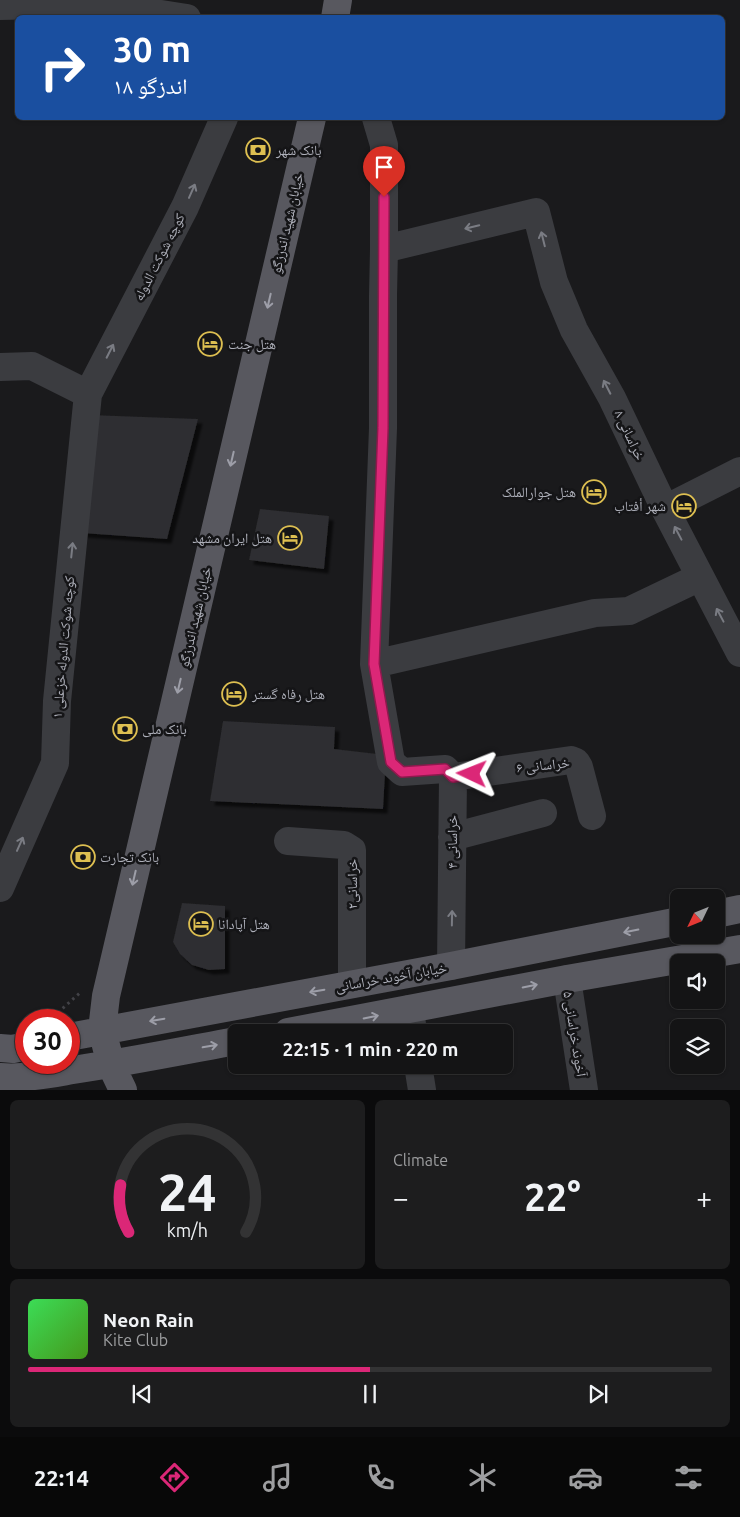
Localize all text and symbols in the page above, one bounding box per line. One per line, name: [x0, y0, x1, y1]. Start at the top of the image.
text: 30 m: [113, 29, 191, 69]
icon: right: [30, 35, 95, 100]
text: اندزگو ۱۸: [113, 73, 187, 98]
bank icon: بانک شهر: [245, 137, 271, 163]
place label: بانک شهر: [275, 142, 322, 159]
pin: [363, 146, 405, 197]
icon: arrive: [370, 153, 398, 181]
street label: خیابان شهید اندرزگو: [268, 171, 307, 275]
one-way arrow: [187, 184, 197, 199]
street label: کوچه شوکت الدوله: [130, 211, 189, 304]
one-way arrow: [465, 223, 481, 233]
one-way arrow: [538, 231, 547, 247]
one-way arrow: [264, 293, 273, 309]
hotel icon: هتل جنت: [197, 331, 223, 357]
place label: هتل جنت: [228, 336, 276, 353]
one-way arrow: [106, 344, 115, 359]
one-way arrow: [602, 380, 611, 395]
street label: خراسانی ۸: [611, 407, 649, 463]
one-way arrow: [227, 451, 236, 467]
hotel icon: هتل جوارالملک: [581, 479, 607, 505]
place label: هتل جوارالملک: [502, 484, 576, 501]
hotel icon: شهر أفتاب: [671, 493, 697, 519]
place label: شهر أفتاب: [614, 498, 666, 515]
hotel icon: هتل ایران مشهد: [277, 525, 303, 551]
one-way arrow: [673, 526, 683, 541]
place label: هتل ایران مشهد: [192, 530, 272, 547]
one-way arrow: [67, 542, 77, 558]
street label: خیابان شهید اندرزگو: [176, 565, 215, 669]
street label: کوچه شوکت الدوله خزعلی ۱: [49, 575, 78, 719]
one-way arrow: [715, 607, 725, 622]
one-way arrow: [174, 677, 183, 693]
hotel icon: هتل رفاه گستر: [221, 681, 247, 707]
place label: هتل رفاه گستر: [251, 686, 325, 703]
bank icon: بانک ملی: [112, 716, 138, 742]
place label: بانک ملی: [142, 721, 187, 738]
position arrow: [445, 747, 497, 799]
street label: خراسانی ۶: [515, 754, 571, 777]
street label: خراسانی ۴: [444, 815, 461, 869]
one-way arrow: [15, 837, 25, 852]
bank icon: بانک تجارت: [70, 844, 96, 870]
place label: بانک تجارت: [100, 849, 159, 866]
street label: خراسانی۲: [344, 859, 361, 909]
one-way arrow: [129, 870, 138, 886]
north arrow: [670, 889, 725, 944]
map controls: [670, 889, 725, 1074]
one-way arrow: [447, 910, 456, 926]
hotel icon: هتل آپادانا: [188, 911, 214, 937]
place label: هتل آپادانا: [218, 916, 270, 933]
one-way arrow: [623, 926, 639, 936]
button: sound: [670, 954, 725, 1009]
street label: خیابان آخوند خراسانی: [334, 959, 448, 996]
one-way arrow: [522, 981, 538, 991]
one-way arrow: [309, 986, 325, 996]
street label: آخوند خراسانی ۵: [559, 990, 590, 1078]
speed limit sign: 30: [15, 1009, 80, 1074]
one-way arrow: [362, 1011, 378, 1021]
one-way arrow: [149, 1015, 165, 1025]
button: layers: [670, 1019, 725, 1074]
text: 22:15 · 1 min · 220 m: [283, 1038, 458, 1060]
one-way arrow: [202, 1040, 218, 1050]
text: Climate: [393, 1151, 448, 1169]
text: 24: [158, 1163, 217, 1221]
text: 22°: [524, 1176, 581, 1218]
text: −: [393, 1182, 409, 1213]
text: +: [696, 1182, 712, 1213]
text: km/h: [167, 1220, 208, 1240]
text: Neon Rain: [103, 1309, 194, 1331]
text: Kite Club: [103, 1331, 168, 1349]
icon: previous: [128, 1380, 156, 1408]
icon: pause: [356, 1380, 384, 1408]
icon: next: [584, 1380, 612, 1408]
icon: directions: [157, 1460, 192, 1495]
icon: music: [260, 1460, 295, 1495]
icon: phone: [363, 1460, 398, 1495]
icon: climate: [465, 1460, 500, 1495]
icon: car: [568, 1460, 603, 1495]
icon: filters: [671, 1460, 706, 1495]
text: 22:14: [34, 1465, 89, 1490]

